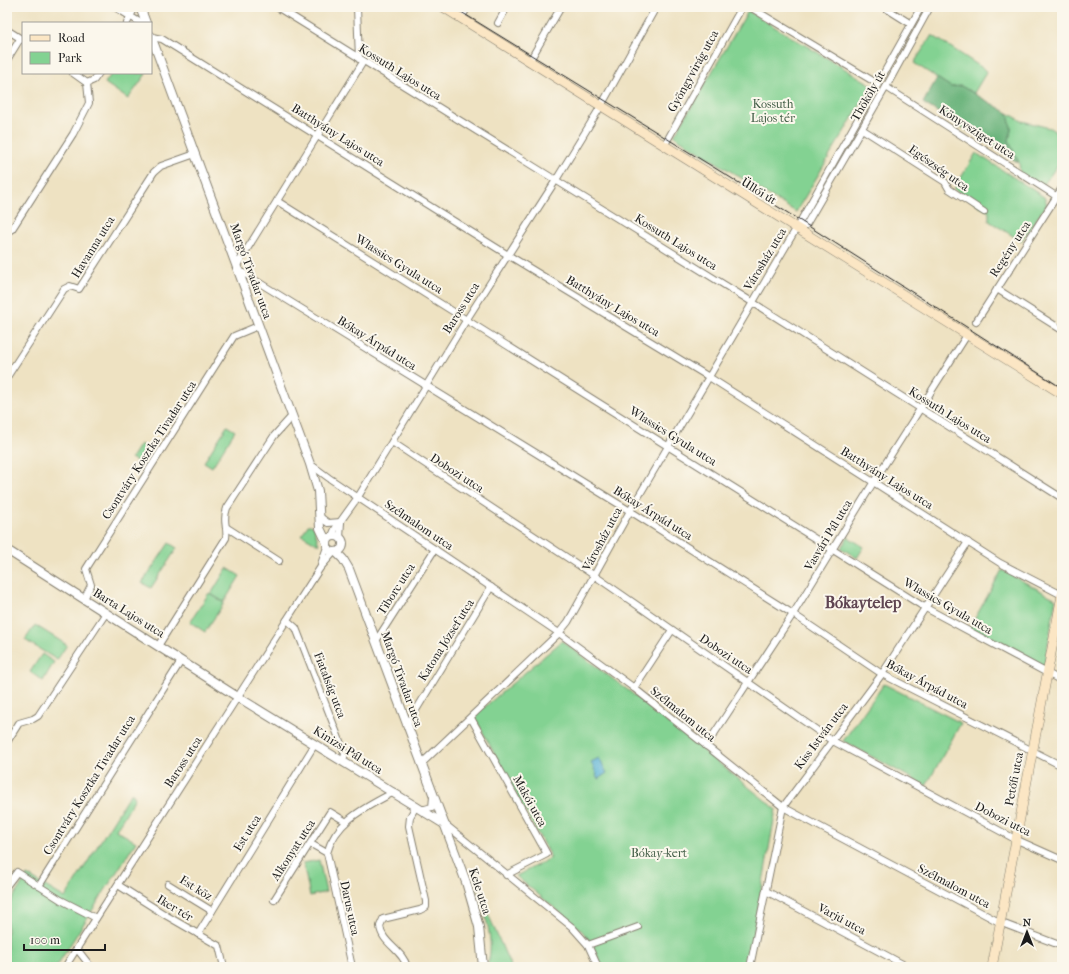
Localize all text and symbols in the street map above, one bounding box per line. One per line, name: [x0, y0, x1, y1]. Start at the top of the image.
legend: [22, 22, 152, 74]
street label: Gyöngyvirág utca: [665, 27, 722, 114]
text: Road: [58, 31, 85, 45]
street label: Kossuth Lajos utca: [356, 41, 444, 103]
text: Park: [58, 51, 83, 65]
street label: Thököly út: [848, 68, 888, 124]
park label: Kossuth Lajos tér: [751, 97, 796, 125]
street label: Batthyány Lajos utca: [289, 101, 387, 169]
street label: Könyvsziget utca: [936, 102, 1018, 162]
street label: Egészség utca: [906, 142, 972, 194]
street label: Üllői út: [739, 174, 780, 208]
street label: Kossuth Lajos utca: [632, 211, 720, 273]
street label: Havanna utca: [68, 213, 118, 280]
street label: Regény utca: [987, 218, 1034, 280]
street label: Margó Tivadar utca: [227, 221, 275, 321]
street label: Városház utca: [740, 225, 789, 294]
street label: Wlassics Gyula utca: [352, 231, 446, 297]
street label: Batthyány Lajos utca: [564, 273, 663, 340]
street label: Baross utca: [440, 279, 482, 336]
street label: Bókay Árpád utca: [335, 312, 420, 373]
street label: Csontváry Kosztka Tivadar utca: [99, 378, 199, 522]
street label: Kossuth Lajos utca: [906, 384, 994, 446]
street label: Wlassics Gyula utca: [626, 403, 720, 469]
street label: Batthyány Lajos utca: [838, 444, 936, 512]
street label: Dobozi utca: [428, 451, 487, 496]
street label: Bókay Árpád utca: [611, 482, 696, 543]
street label: Szélmalom utca: [382, 497, 456, 553]
street label: Vasvári Pál utca: [801, 497, 855, 574]
street label: Városház utca: [579, 504, 625, 574]
street label: Tiborc utca: [374, 560, 418, 617]
street label: Wlassics Gyula utca: [900, 574, 995, 637]
street label: Barta Lajos utca: [91, 585, 168, 641]
district label: Bókaytelep: [825, 593, 902, 613]
street label: Katona József utca: [415, 596, 477, 684]
street label: Margó Tivadar utca: [378, 629, 426, 729]
street label: Dobozi utca: [697, 631, 756, 677]
street label: Fiatalság utca: [311, 650, 349, 720]
street label: Bókay Árpád utca: [884, 656, 971, 712]
street label: Szélmalom utca: [648, 683, 719, 745]
street label: Kiss István utca: [791, 700, 851, 772]
street label: Csontváry Kosztka Tivadar utca: [40, 712, 138, 858]
street label: Kinizsi Pál utca: [311, 723, 386, 777]
street label: Baross utca: [161, 734, 205, 790]
street label: Petőfi utca: [1002, 751, 1026, 807]
street label: Makói utca: [510, 773, 550, 829]
street label: Dobozi utca: [973, 799, 1034, 839]
street label: Est utca: [230, 812, 264, 854]
street label: Alkonyat utca: [267, 816, 318, 884]
park label: Bókay-kert: [631, 846, 688, 860]
street label: Szélmalom utca: [915, 861, 993, 911]
street label: Kele utca: [466, 866, 494, 916]
street label: Est köz: [177, 873, 216, 904]
street label: Darus utca: [337, 879, 363, 937]
street label: Iker tér: [154, 892, 196, 925]
street label: Varjú utca: [815, 900, 869, 938]
north arrow: [1007, 912, 1047, 952]
text: N: [1023, 916, 1032, 929]
scale bar: [24, 926, 105, 952]
text: 100 m: [30, 933, 60, 947]

